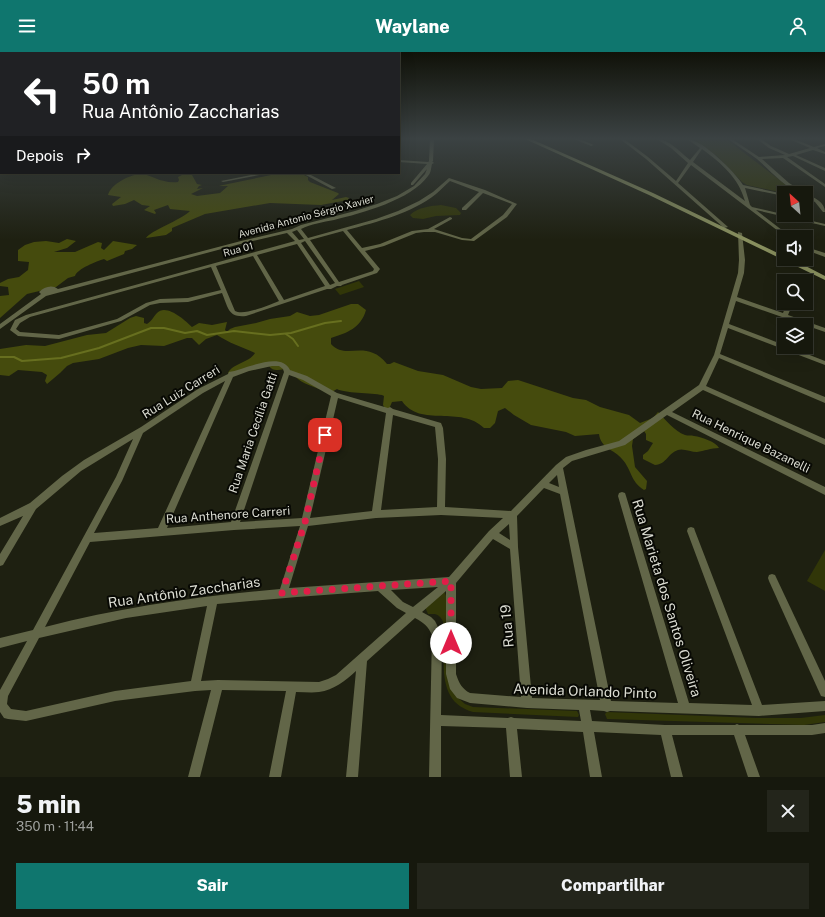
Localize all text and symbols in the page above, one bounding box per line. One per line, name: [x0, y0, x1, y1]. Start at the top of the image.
icon: menu: [16, 15, 38, 37]
icon: person: [787, 15, 809, 37]
text: Waylane: [375, 16, 450, 37]
text: 50 m: [82, 67, 150, 100]
icon: left: [16, 68, 68, 120]
text: Rua Antônio Zaccharias: [82, 101, 279, 122]
icon: right: [72, 144, 94, 166]
text: Depois: [16, 147, 64, 164]
north arrow: [777, 186, 813, 222]
map controls: [777, 186, 813, 354]
street label: Avenida Antonio Sérgio Xavier: [237, 192, 375, 240]
button: sound: [777, 230, 813, 266]
street label: Rua 01: [222, 239, 254, 259]
button: search: [777, 274, 813, 310]
button: layers: [777, 318, 813, 354]
street label: Rua Luiz Carreri: [140, 363, 222, 421]
street label: Rua Maria Cecília Gatti: [226, 371, 280, 495]
street label: Rua Henrique Bazanelli: [690, 406, 812, 476]
pin: [308, 418, 342, 452]
icon: arrive: [314, 424, 336, 446]
street label: Rua Marieta dos Santos Oliveira: [629, 497, 705, 699]
street label: Rua Anthenore Carreri: [165, 504, 291, 526]
street label: Rua Antônio Zaccharias: [107, 573, 261, 611]
street label: Rua 19: [497, 604, 517, 648]
position arrow: [430, 622, 472, 664]
street label: Avenida Orlando Pinto: [513, 680, 657, 702]
text: 5 min: [16, 790, 81, 818]
button: close: [767, 790, 809, 832]
text: 350 m · 11:44: [16, 819, 94, 834]
button: Sair: [16, 863, 409, 909]
button: Compartilhar: [417, 863, 809, 909]

